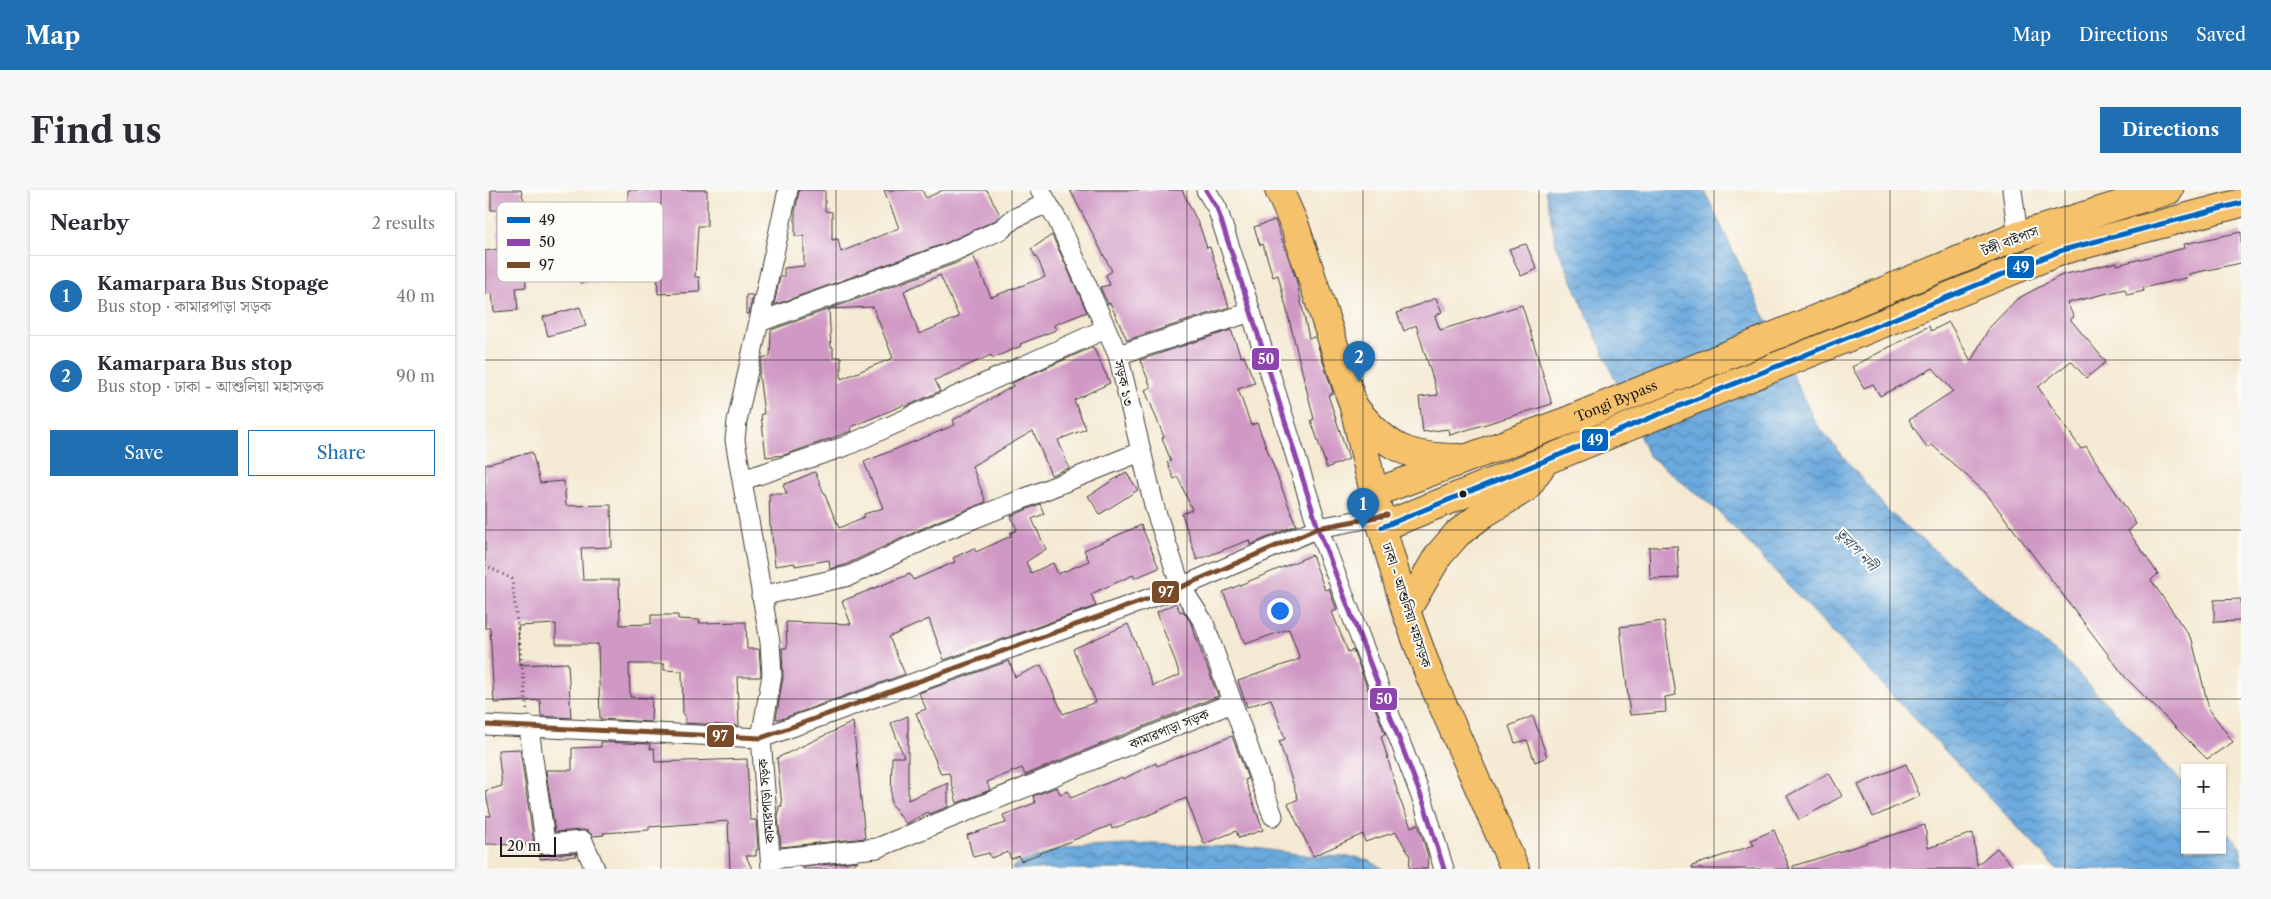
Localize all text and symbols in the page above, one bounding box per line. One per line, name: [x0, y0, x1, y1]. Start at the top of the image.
text: Map: [25, 21, 80, 50]
text: Map: [2012, 24, 2051, 46]
text: Directions: [2079, 24, 2168, 46]
text: Saved: [2196, 24, 2246, 46]
button: Directions: [2100, 107, 2241, 153]
text: Find us: [30, 109, 162, 152]
legend: [497, 202, 663, 282]
text: Nearby: [50, 210, 129, 235]
text: 49: [539, 211, 555, 229]
text: 2 results: [372, 213, 435, 233]
street label: টঙ্গী বাইপাস: [1978, 222, 2041, 260]
text: 50: [539, 233, 556, 251]
line badge: 49: [2006, 255, 2035, 279]
text: 97: [539, 256, 554, 274]
text: 49: [2013, 258, 2029, 276]
text: Kamarpara Bus Stopage: [97, 272, 329, 295]
text: 1: [62, 286, 70, 306]
text: 40 m: [396, 286, 435, 306]
text: Bus stop · কামারপাড়া সড়ক: [97, 296, 271, 316]
pin: 2: [1343, 341, 1375, 382]
line badge: 50: [1251, 347, 1280, 371]
text: 50: [1258, 350, 1274, 368]
text: Kamarpara Bus stop: [97, 352, 292, 375]
street label: সড়ক ১৩: [1110, 357, 1138, 408]
text: 2: [61, 366, 71, 386]
text: 90 m: [396, 366, 435, 386]
text: Bus stop · ঢাকা - আশুলিয়া মহাসড়ক: [97, 376, 324, 396]
street label: Tongi Bypass: [1572, 376, 1660, 426]
line badge: 49: [1581, 428, 1609, 452]
button: Save: [50, 430, 238, 476]
button: Share: [248, 430, 435, 476]
text: 49: [1587, 431, 1603, 449]
pin: 1: [1347, 488, 1379, 529]
unlabelled marker: [1458, 489, 1468, 499]
water label: তুরাগ নদী: [1832, 524, 1883, 576]
street label: ঢাকা - আশুলিয়া মহাসড়ক: [1378, 539, 1436, 671]
line badge: 97: [1151, 580, 1180, 604]
text: 97: [1158, 583, 1175, 601]
your location: [1267, 598, 1293, 624]
line badge: 50: [1369, 687, 1398, 711]
text: 50: [1376, 690, 1392, 708]
street label: কামারপাড়া সড়ক: [1126, 704, 1213, 754]
line badge: 97: [706, 724, 735, 748]
text: 97: [712, 727, 729, 745]
street label: কামারপাড়া সড়ক: [753, 757, 779, 845]
map controls: [2181, 764, 2226, 854]
button: +: [2181, 764, 2226, 809]
button: −: [2181, 809, 2226, 854]
scale bar: [500, 834, 556, 857]
text: 20 m: [507, 837, 541, 855]

